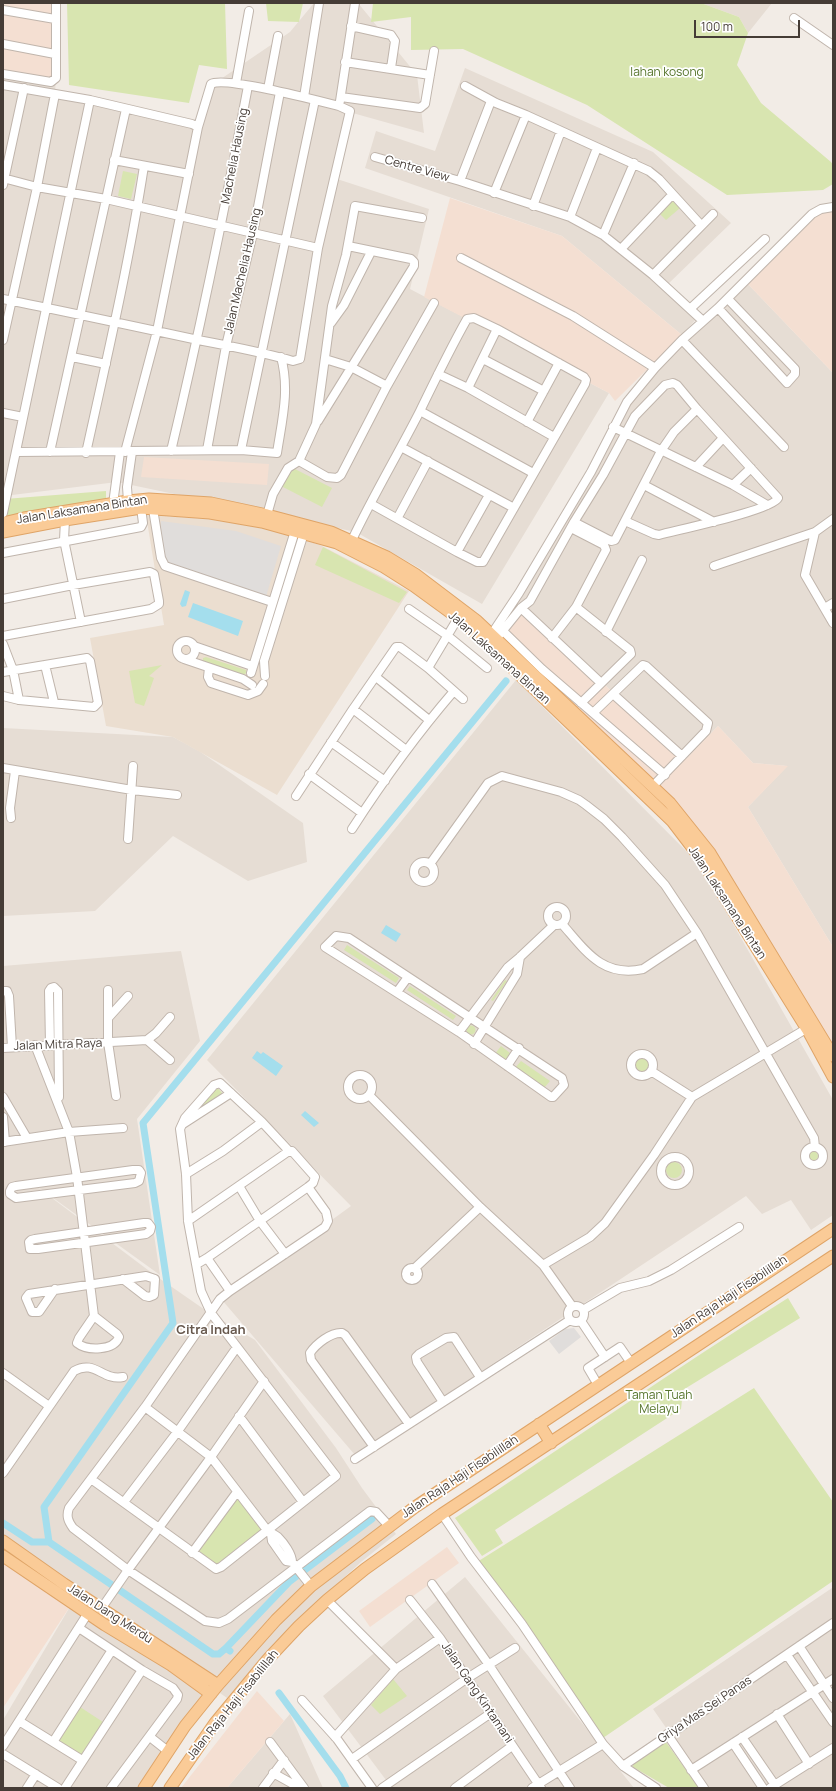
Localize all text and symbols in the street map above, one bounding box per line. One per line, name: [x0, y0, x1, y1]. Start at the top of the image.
scale bar: [696, 12, 802, 38]
text: 100 m: [701, 18, 733, 35]
park label: lahan kosong: [630, 66, 704, 80]
street label: Machelia Hausing: [219, 107, 251, 205]
street label: Centre View: [383, 153, 451, 185]
street label: Jalan Machelia Hausing: [222, 207, 264, 335]
street label: Jalan Laksamana Bintan: [16, 493, 148, 527]
street label: Jalan Laksamana Bintan: [445, 609, 553, 707]
street label: Jalan Laksamana Bintan: [685, 844, 769, 962]
street label: Jalan Mitra Raya: [13, 1036, 103, 1054]
street label: Jalan Raja Haji Fisabilillah: [668, 1253, 790, 1341]
district label: Citra Indah: [176, 1322, 246, 1338]
park label: Taman Tuah Melayu: [626, 1389, 692, 1417]
street label: Jalan Raja Haji Fisabilillah: [399, 1433, 521, 1521]
street label: Jalan Dang Merdu: [65, 1581, 155, 1647]
street label: Jalan Gang Kintamani: [438, 1640, 516, 1746]
street label: Jalan Raja Haji Fisabilillah: [184, 1647, 282, 1763]
street label: Griya Mas Sei.Panas: [655, 1673, 755, 1747]

